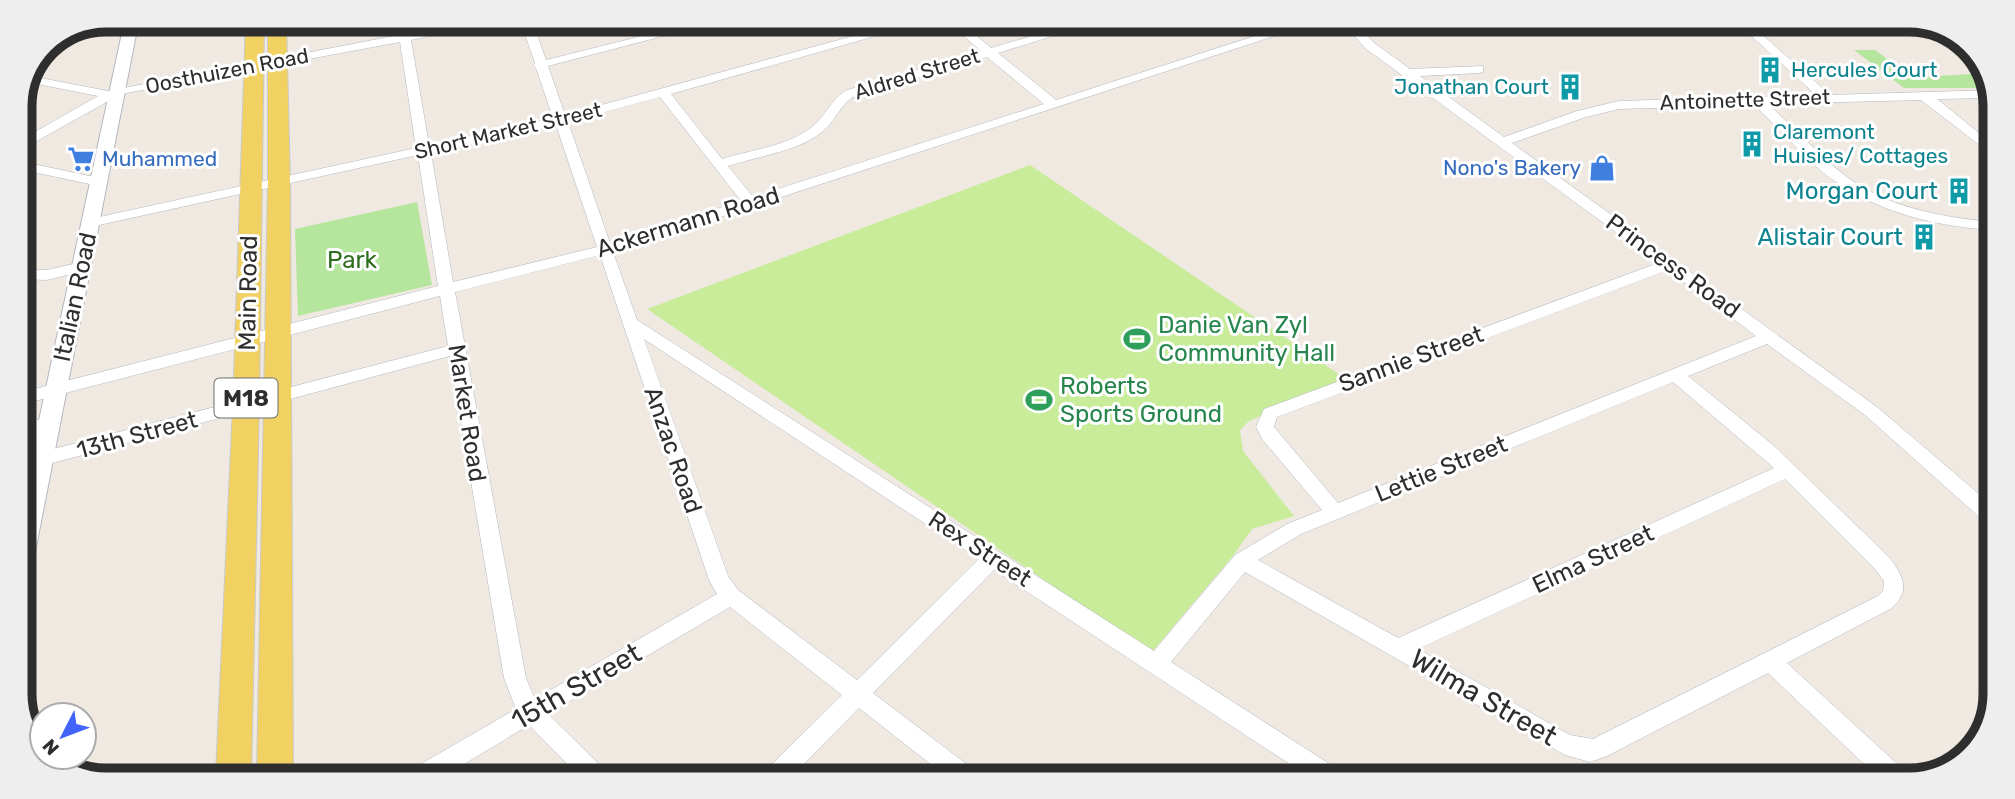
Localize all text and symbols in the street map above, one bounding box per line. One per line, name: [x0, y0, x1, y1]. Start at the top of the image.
street label: Oosthuizen Road: [143, 42, 311, 99]
street label: Aldred Street: [851, 43, 982, 104]
building icon: Hercules Court: [1755, 55, 1785, 85]
place label: Hercules Court: [1791, 57, 1937, 82]
building icon: Jonathan Court: [1555, 72, 1585, 102]
place label: Jonathan Court: [1394, 74, 1549, 99]
street label: Antoinette Street: [1659, 84, 1831, 115]
street label: Short Market Street: [412, 97, 604, 164]
place label: Claremont Huisies/ Cottages: [1773, 119, 1948, 168]
building icon: Claremont Huisies/ Cottages: [1737, 129, 1767, 159]
supermarket icon: Muhammed: [66, 144, 96, 174]
place label: Muhammed: [102, 146, 217, 171]
shop icon: Nono's Bakery: [1587, 153, 1617, 183]
place label: Nono's Bakery: [1443, 155, 1581, 180]
building icon: Morgan Court: [1944, 176, 1974, 206]
place label: Morgan Court: [1786, 177, 1938, 205]
street label: Ackermann Road: [593, 181, 783, 263]
street label: Princess Road: [1601, 208, 1745, 324]
building icon: Alistair Court: [1909, 222, 1939, 252]
place label: Alistair Court: [1757, 223, 1903, 251]
street label: Italian Road: [48, 230, 102, 364]
street label: Main Road: [233, 235, 263, 351]
park label: Park: [327, 246, 378, 274]
place label: Danie Van Zyl Community Hall: [1158, 311, 1335, 367]
street label: Sannie Street: [1335, 320, 1487, 398]
sports icon: Danie Van Zyl Community Hall: [1122, 324, 1152, 354]
street label: Market Road: [442, 342, 492, 484]
place label: Roberts Sports Ground: [1060, 372, 1222, 428]
road number: M18: [215, 378, 278, 418]
street label: Anzac Road: [638, 383, 708, 517]
sports icon: Roberts Sports Ground: [1024, 385, 1054, 415]
street label: 13th Street: [74, 405, 200, 465]
street label: Lettie Street: [1371, 430, 1511, 508]
street label: Rex Street: [923, 505, 1037, 593]
street label: Elma Street: [1528, 519, 1658, 599]
street label: 15th Street: [505, 636, 647, 737]
street label: Wilma Street: [1404, 642, 1563, 753]
north arrow: [28, 701, 98, 771]
text: N: [38, 734, 64, 760]

